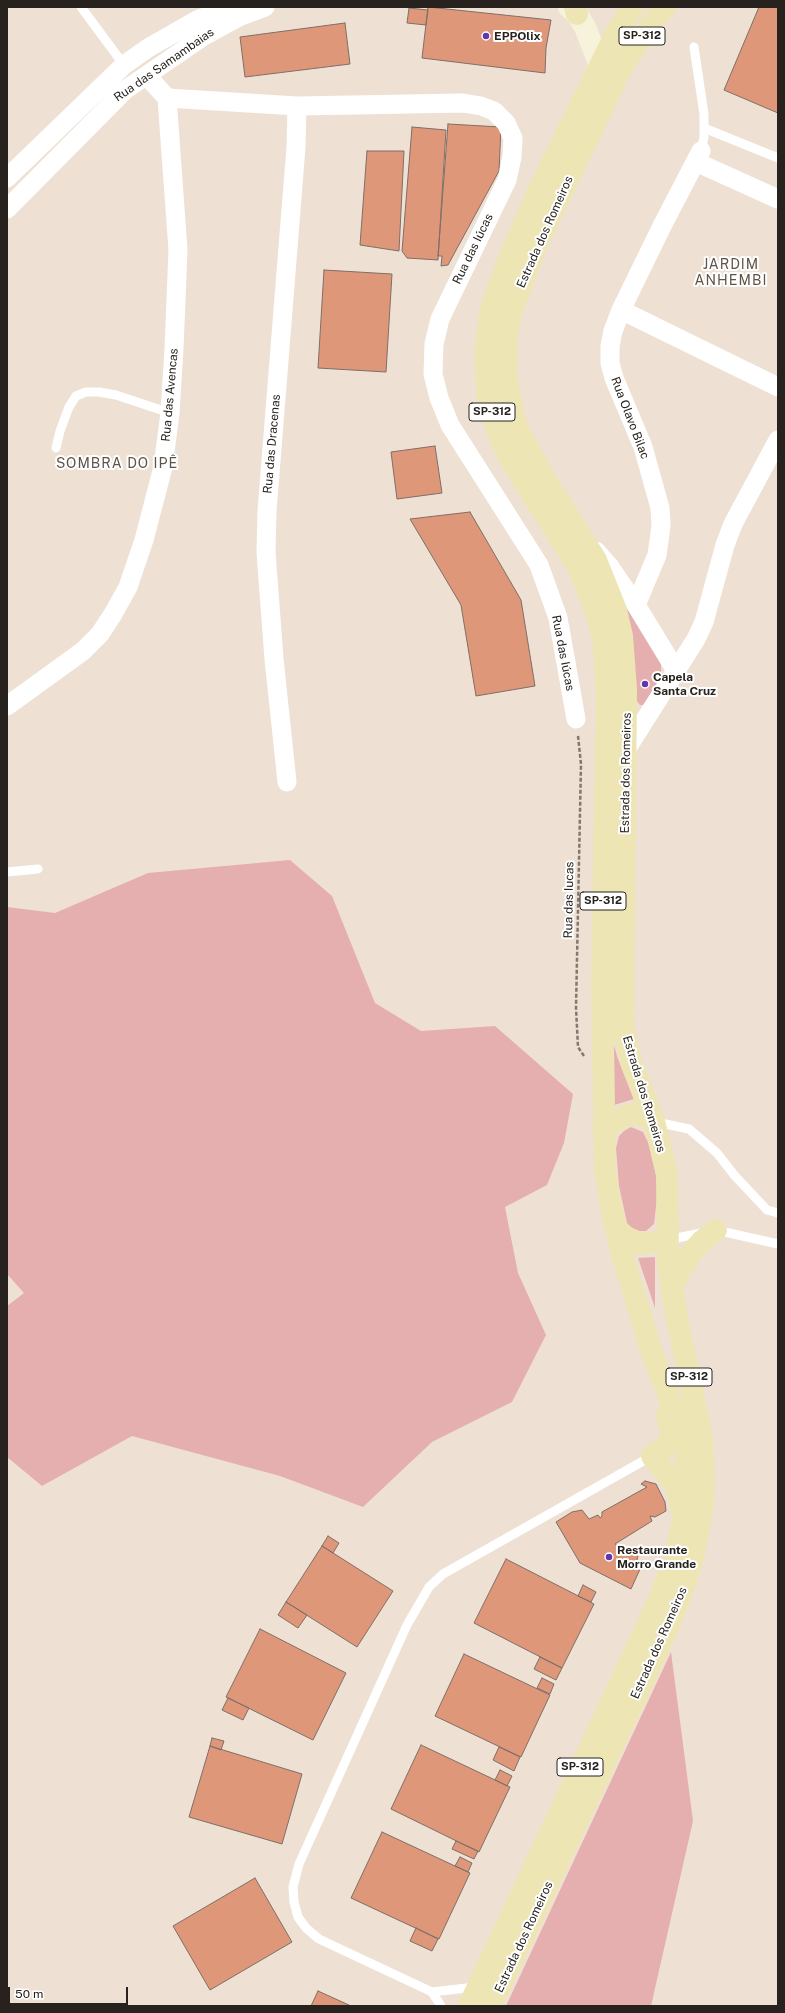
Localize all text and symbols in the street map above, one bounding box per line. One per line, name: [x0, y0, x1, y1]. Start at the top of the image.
street label: Rua das Samambaias: [111, 25, 217, 105]
road number: SP-312: [619, 27, 665, 45]
place label: EPPOlix: [494, 29, 540, 43]
marker: EPPOlix: [481, 31, 491, 41]
street label: Estrada dos Romeiros: [514, 174, 576, 290]
street label: Rua das Iúcas: [450, 211, 496, 287]
district label: JARDIM ANHEMBI: [695, 257, 767, 290]
street label: Rua das Avencas: [159, 348, 181, 442]
street label: Rua Olavo Bilac: [608, 375, 652, 461]
street label: Rua das Dracenas: [260, 394, 284, 494]
road number: SP-312: [469, 403, 515, 421]
district label: SOMBRA DO IPÊ: [56, 456, 178, 472]
street label: Rua das Iúcas: [549, 614, 577, 692]
place label: Capela Santa Cruz: [653, 670, 716, 698]
marker: Capela Santa Cruz: [640, 679, 650, 689]
street label: Estrada dos Romeiros: [618, 712, 634, 834]
street label: Rua das Iucas: [561, 862, 577, 938]
road number: SP-312: [580, 892, 626, 910]
street label: Estrada dos Romeiros: [619, 1034, 669, 1154]
road number: SP-312: [666, 1368, 712, 1386]
place label: Restaurante Morro Grande: [617, 1543, 696, 1571]
marker: Restaurante Morro Grande: [604, 1552, 614, 1562]
street label: Estrada dos Romeiros: [628, 1585, 690, 1701]
road number: SP-312: [557, 1758, 603, 1776]
street label: Estrada dos Romeiros: [492, 1879, 556, 1995]
scale bar: [10, 1979, 130, 2005]
text: 50 m: [15, 1987, 43, 2001]

